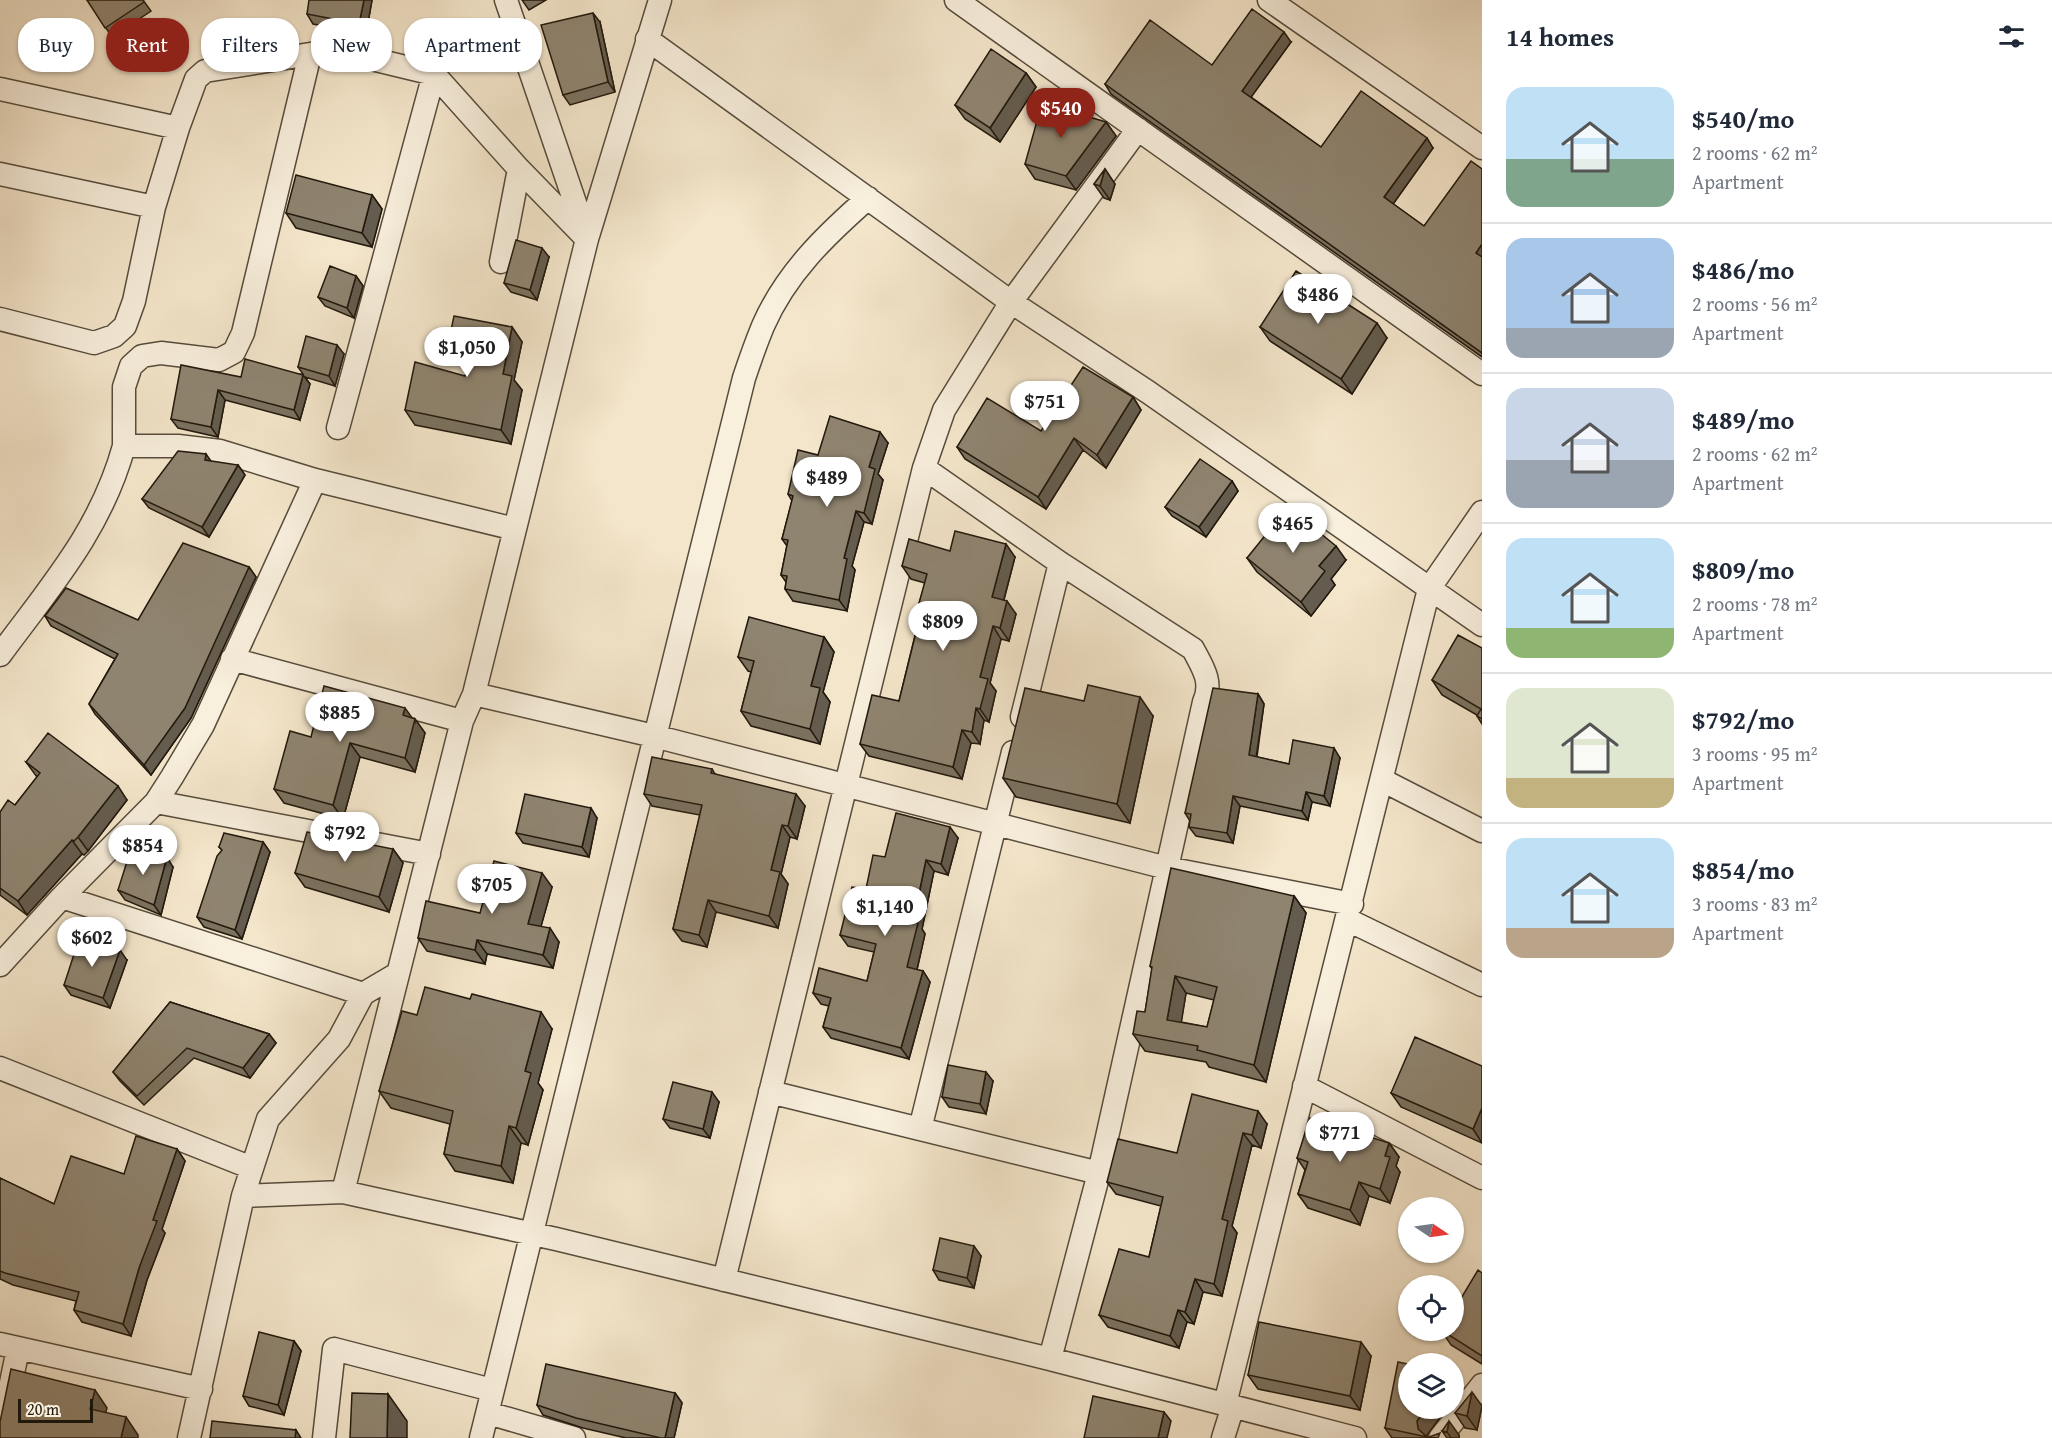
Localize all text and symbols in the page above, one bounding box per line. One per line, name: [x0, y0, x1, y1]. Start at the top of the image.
text: 14 homes: [1506, 17, 1614, 56]
chip: Buy: [18, 18, 94, 72]
chip: Rent: [106, 18, 189, 72]
chip: Filters: [201, 18, 299, 72]
chip: New: [311, 18, 392, 72]
chip: Apartment: [404, 18, 542, 72]
icon: filters: [1995, 20, 2028, 53]
pin: $540: [1025, 88, 1097, 139]
text: $540: [1040, 93, 1082, 122]
text: $540/mo: [1692, 99, 1794, 138]
icon: home: [1554, 111, 1626, 183]
text: 2 rooms · 62 m²: [1692, 138, 1818, 167]
text: Apartment: [1692, 167, 1784, 196]
text: $486/mo: [1692, 250, 1794, 289]
icon: home: [1554, 262, 1626, 334]
pin: $486: [1282, 274, 1354, 325]
text: $486: [1297, 279, 1339, 308]
text: 2 rooms · 56 m²: [1692, 289, 1818, 318]
text: Apartment: [1692, 318, 1784, 347]
pin: $1,050: [418, 327, 516, 378]
text: $1,050: [438, 332, 496, 361]
pin: $751: [1009, 381, 1081, 432]
text: $751: [1024, 386, 1066, 415]
text: $489/mo: [1692, 400, 1794, 439]
icon: home: [1554, 412, 1626, 484]
text: 2 rooms · 62 m²: [1692, 439, 1818, 468]
pin: $489: [791, 457, 863, 508]
text: $489: [806, 462, 848, 491]
text: Apartment: [1692, 468, 1784, 497]
pin: $465: [1257, 503, 1329, 554]
text: $465: [1272, 508, 1314, 537]
text: $809/mo: [1692, 550, 1794, 589]
icon: home: [1554, 562, 1626, 634]
text: 2 rooms · 78 m²: [1692, 589, 1818, 618]
pin: $809: [907, 601, 979, 652]
text: $809: [922, 606, 964, 635]
text: Apartment: [1692, 618, 1784, 647]
pin: $885: [304, 692, 376, 743]
text: $885: [319, 697, 361, 726]
text: $792/mo: [1692, 700, 1794, 739]
icon: home: [1554, 712, 1626, 784]
text: 3 rooms · 95 m²: [1692, 739, 1818, 768]
text: Apartment: [1692, 768, 1784, 797]
pin: $792: [309, 812, 381, 863]
text: $792: [324, 817, 366, 846]
pin: $854: [107, 825, 179, 876]
text: $854: [122, 830, 164, 859]
text: $854/mo: [1692, 850, 1794, 889]
icon: home: [1554, 862, 1626, 934]
pin: $705: [456, 864, 528, 915]
text: $705: [471, 869, 513, 898]
pin: $1,140: [836, 886, 934, 937]
text: 3 rooms · 83 m²: [1692, 889, 1818, 918]
text: $1,140: [856, 891, 914, 920]
pin: $602: [56, 917, 128, 968]
text: Apartment: [1692, 918, 1784, 947]
text: $602: [71, 922, 113, 951]
pin: $771: [1304, 1112, 1376, 1163]
text: $771: [1319, 1117, 1361, 1146]
north arrow: [1398, 1197, 1464, 1263]
map controls: [1398, 1197, 1464, 1419]
button: locate: [1398, 1275, 1464, 1341]
button: layers: [1398, 1353, 1464, 1419]
scale bar: [18, 1396, 93, 1424]
text: 20 m: [27, 1397, 59, 1421]

